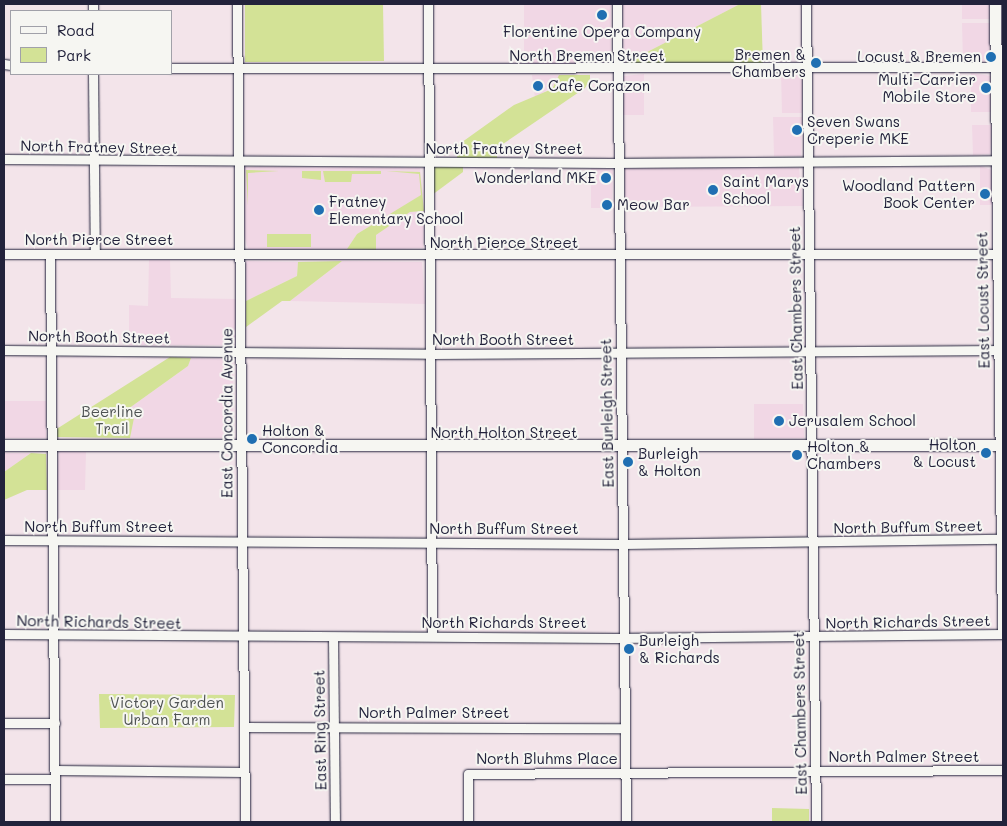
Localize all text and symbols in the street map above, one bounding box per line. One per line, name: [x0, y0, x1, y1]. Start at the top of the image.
marker: Florentine Opera Company: [596, 9, 608, 21]
legend: [10, 10, 172, 75]
text: Road: [57, 20, 94, 40]
place label: Florentine Opera Company: [503, 23, 701, 41]
text: Park: [57, 45, 91, 65]
place label: Bremen & Chambers: [732, 45, 806, 80]
street label: North Bremen Street: [509, 47, 665, 65]
place label: Locust & Bremen: [857, 48, 981, 66]
marker: Locust & Bremen: [985, 51, 997, 63]
marker: Bremen & Chambers: [810, 57, 822, 69]
place label: Multi-Carrier Mobile Store: [878, 70, 976, 105]
place label: Cafe Corazon: [548, 77, 650, 95]
marker: Cafe Corazon: [532, 80, 544, 92]
marker: Multi-Carrier Mobile Store: [980, 82, 992, 94]
place label: Seven Swans Creperie MKE: [807, 112, 909, 147]
marker: Seven Swans Creperie MKE: [791, 124, 803, 136]
street label: North Fratney Street: [20, 137, 178, 157]
street label: North Fratney Street: [425, 140, 583, 158]
place label: Wonderland MKE: [474, 169, 596, 187]
marker: Wonderland MKE: [600, 172, 612, 184]
place label: Saint Marys School: [723, 172, 809, 207]
place label: Woodland Pattern Book Center: [842, 176, 975, 211]
marker: Saint Marys School: [707, 184, 719, 196]
marker: Woodland Pattern Book Center: [979, 188, 991, 200]
place label: Fratney Elementary School: [329, 192, 464, 227]
place label: Meow Bar: [617, 196, 690, 214]
marker: Meow Bar: [601, 199, 613, 211]
marker: Fratney Elementary School: [313, 204, 325, 216]
street label: East Chambers Street: [786, 226, 806, 390]
street label: North Pierce Street: [25, 231, 173, 249]
street label: East Locust Street: [973, 231, 993, 369]
street label: North Pierce Street: [430, 234, 578, 252]
street label: North Booth Street: [28, 327, 170, 347]
street label: East Concordia Avenue: [218, 328, 236, 498]
street label: North Booth Street: [432, 331, 574, 349]
street label: East Burleigh Street: [597, 338, 617, 488]
park label: Beerline Trail: [81, 402, 143, 437]
place label: Jerusalem School: [789, 412, 916, 430]
marker: Jerusalem School: [773, 415, 785, 427]
place label: Holton & Concordia: [262, 421, 339, 456]
street label: North Holton Street: [430, 424, 578, 442]
marker: Holton & Concordia: [246, 433, 258, 445]
place label: Holton & Locust: [913, 435, 976, 470]
place label: Holton & Chambers: [807, 437, 881, 472]
place label: Burleigh & Holton: [638, 444, 701, 479]
marker: Holton & Locust: [980, 447, 992, 459]
marker: Holton & Chambers: [791, 449, 803, 461]
marker: Burleigh & Holton: [622, 456, 634, 468]
street label: North Buffum Street: [833, 517, 983, 537]
street label: North Buffum Street: [24, 518, 174, 536]
street label: North Buffum Street: [429, 520, 579, 538]
street label: North Richards Street: [16, 612, 182, 632]
street label: North Richards Street: [825, 612, 991, 632]
street label: North Richards Street: [421, 614, 587, 632]
place label: Burleigh & Richards: [639, 631, 720, 666]
street label: East Chambers Street: [790, 631, 810, 795]
marker: Burleigh & Richards: [623, 643, 635, 655]
street label: East Ring Street: [310, 670, 330, 790]
park label: Victory Garden Urban Farm: [110, 693, 224, 728]
street label: North Palmer Street: [359, 704, 509, 722]
street label: North Palmer Street: [829, 748, 979, 766]
street label: North Bluhms Place: [476, 750, 618, 768]

